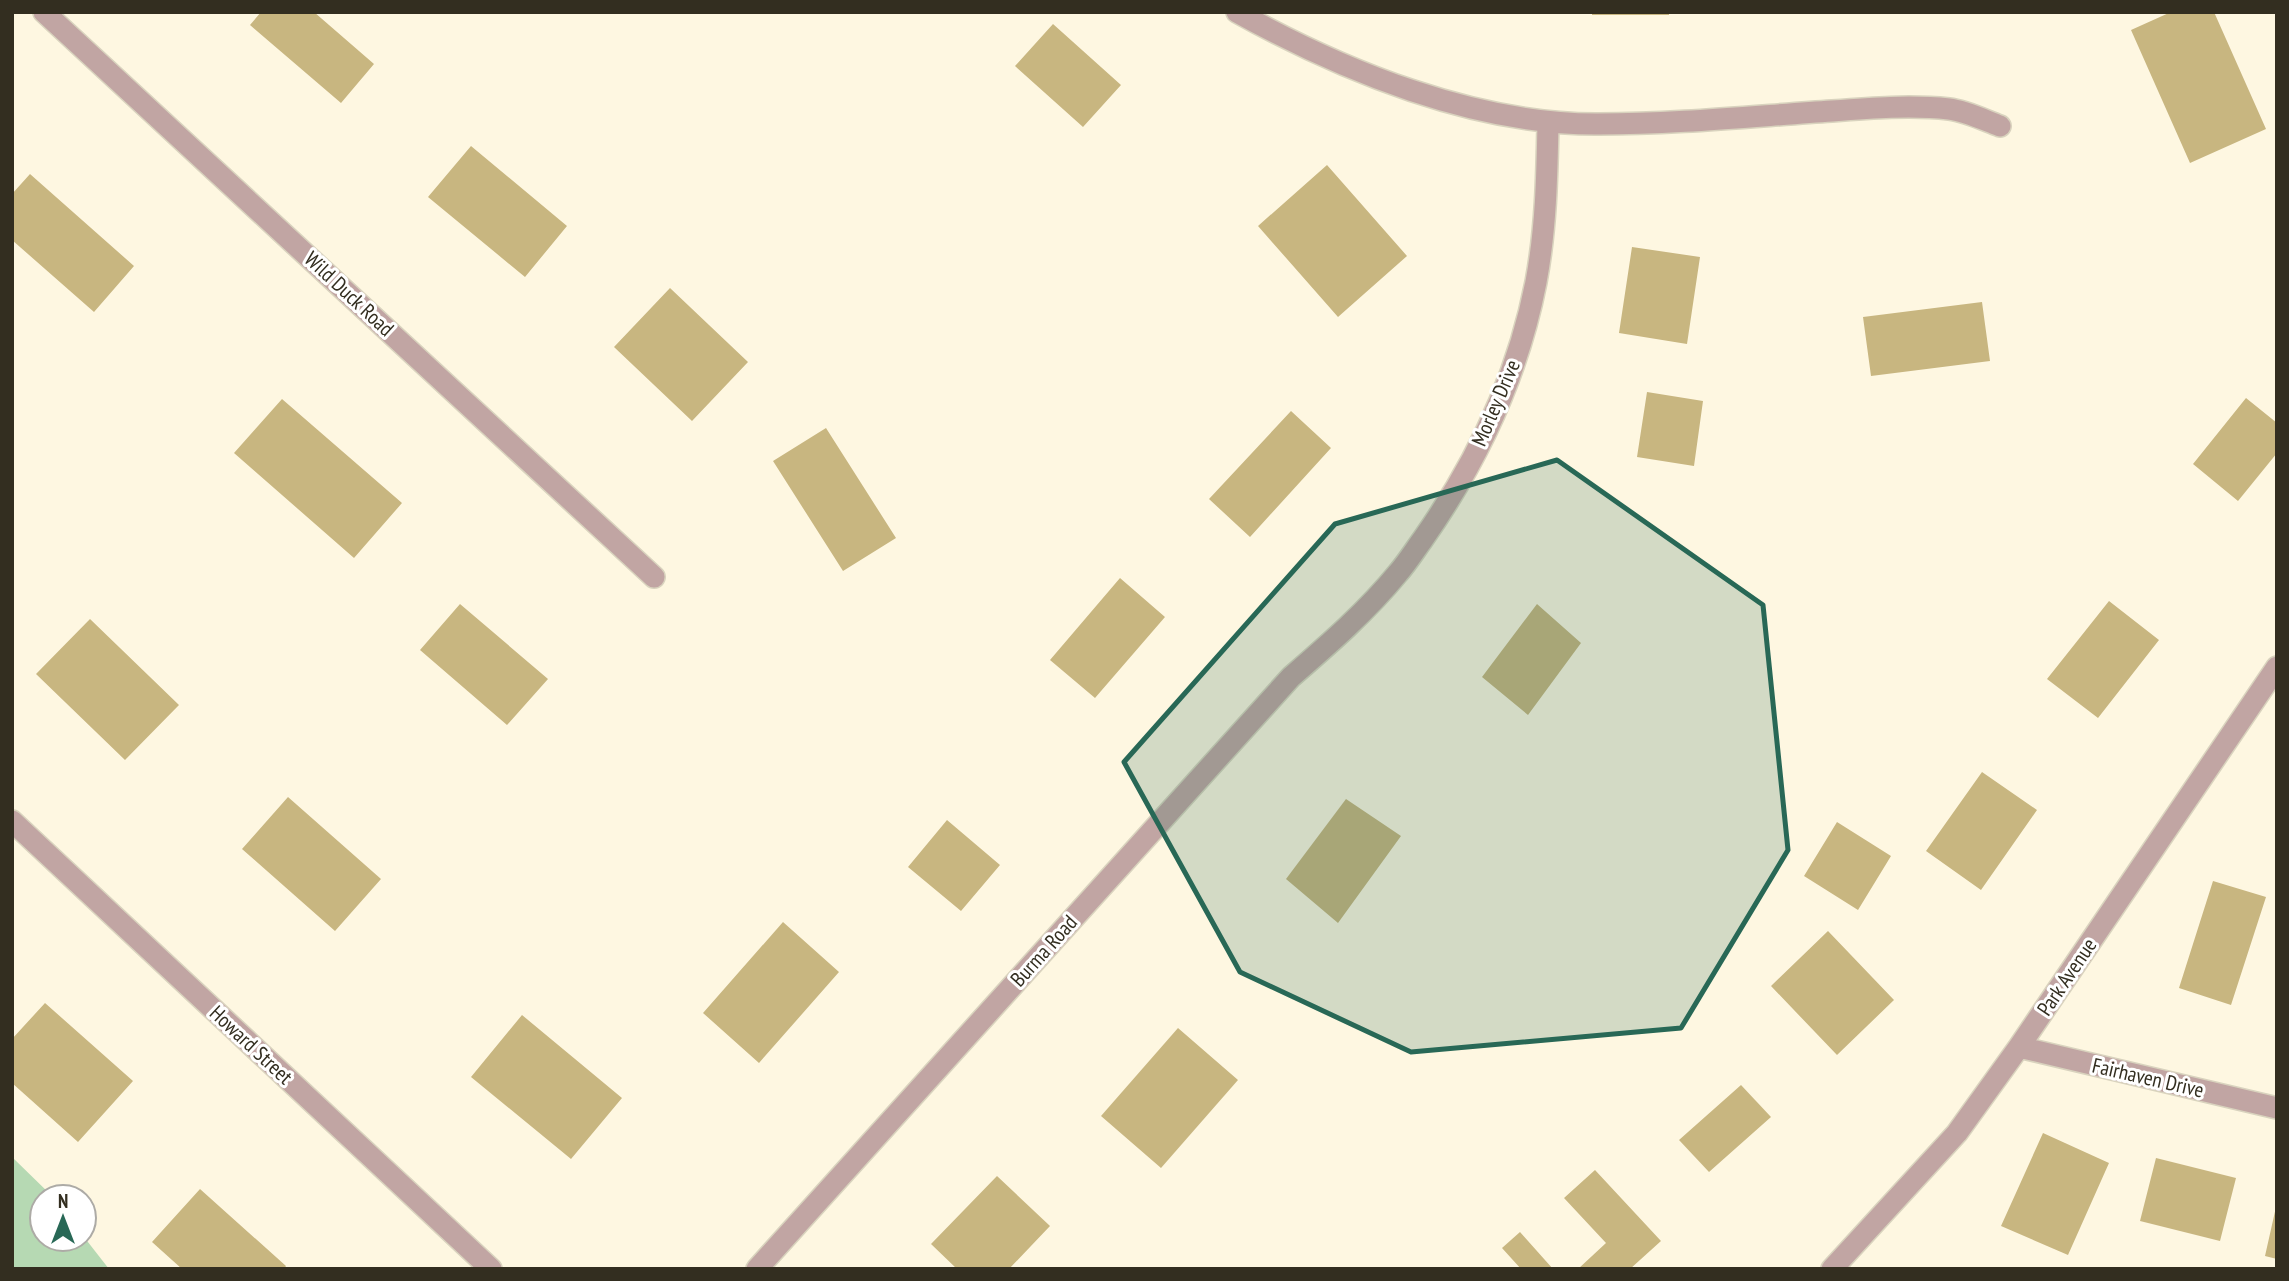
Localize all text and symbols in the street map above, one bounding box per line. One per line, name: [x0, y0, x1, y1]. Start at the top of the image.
street label: Wild Duck Road: [299, 245, 400, 342]
street label: Morley Drive: [1465, 356, 1526, 450]
street label: Burma Road: [1004, 909, 1083, 992]
street label: Park Avenue: [2031, 933, 2102, 1021]
street label: Howard Street: [204, 999, 299, 1090]
street label: Fairhaven Drive: [2090, 1052, 2207, 1103]
north arrow: [28, 1183, 98, 1253]
text: N: [58, 1189, 68, 1213]

